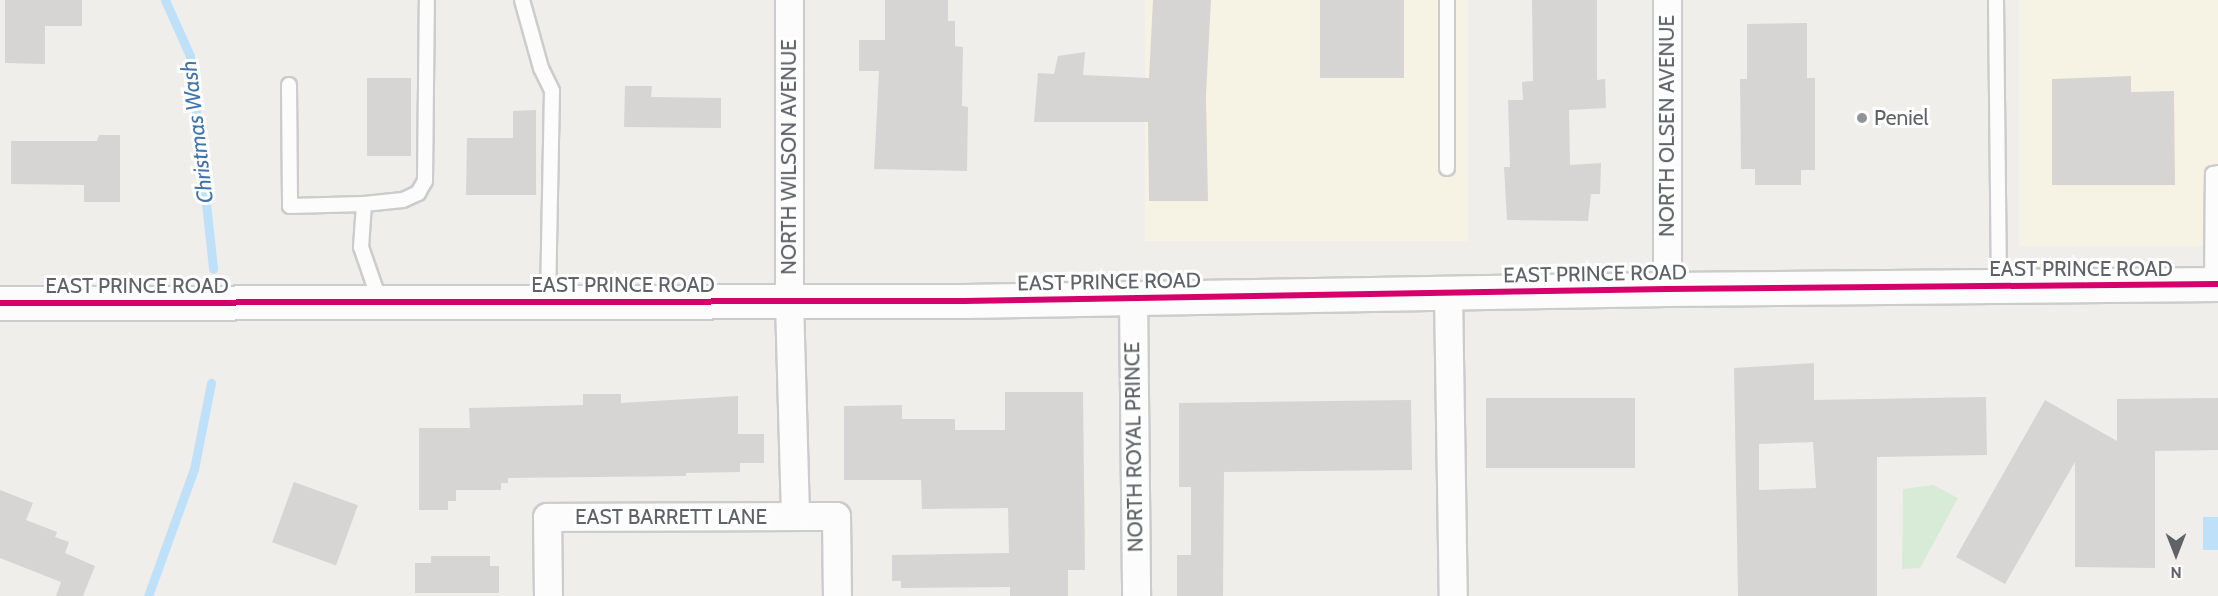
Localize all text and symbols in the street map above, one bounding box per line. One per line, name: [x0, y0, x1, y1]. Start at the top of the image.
street label: NORTH OLSEN AVENUE: [1654, 15, 1680, 237]
street label: NORTH WILSON AVENUE: [776, 39, 802, 275]
water label: Christmas Wash: [175, 59, 219, 205]
place label: Peniel: [1874, 105, 1928, 131]
marker: Peniel: [1855, 111, 1869, 125]
street label: EAST PRINCE ROAD: [1989, 256, 2173, 282]
street label: EAST PRINCE ROAD: [1503, 260, 1687, 288]
street label: EAST PRINCE ROAD: [1017, 268, 1201, 296]
street label: EAST PRINCE ROAD: [531, 272, 715, 298]
street label: EAST PRINCE ROAD: [45, 273, 229, 299]
street label: NORTH ROYAL PRINCE: [1120, 342, 1148, 552]
street label: EAST BARRETT LANE: [575, 504, 767, 530]
north arrow: [2146, 524, 2206, 584]
text: N: [2170, 563, 2182, 582]

